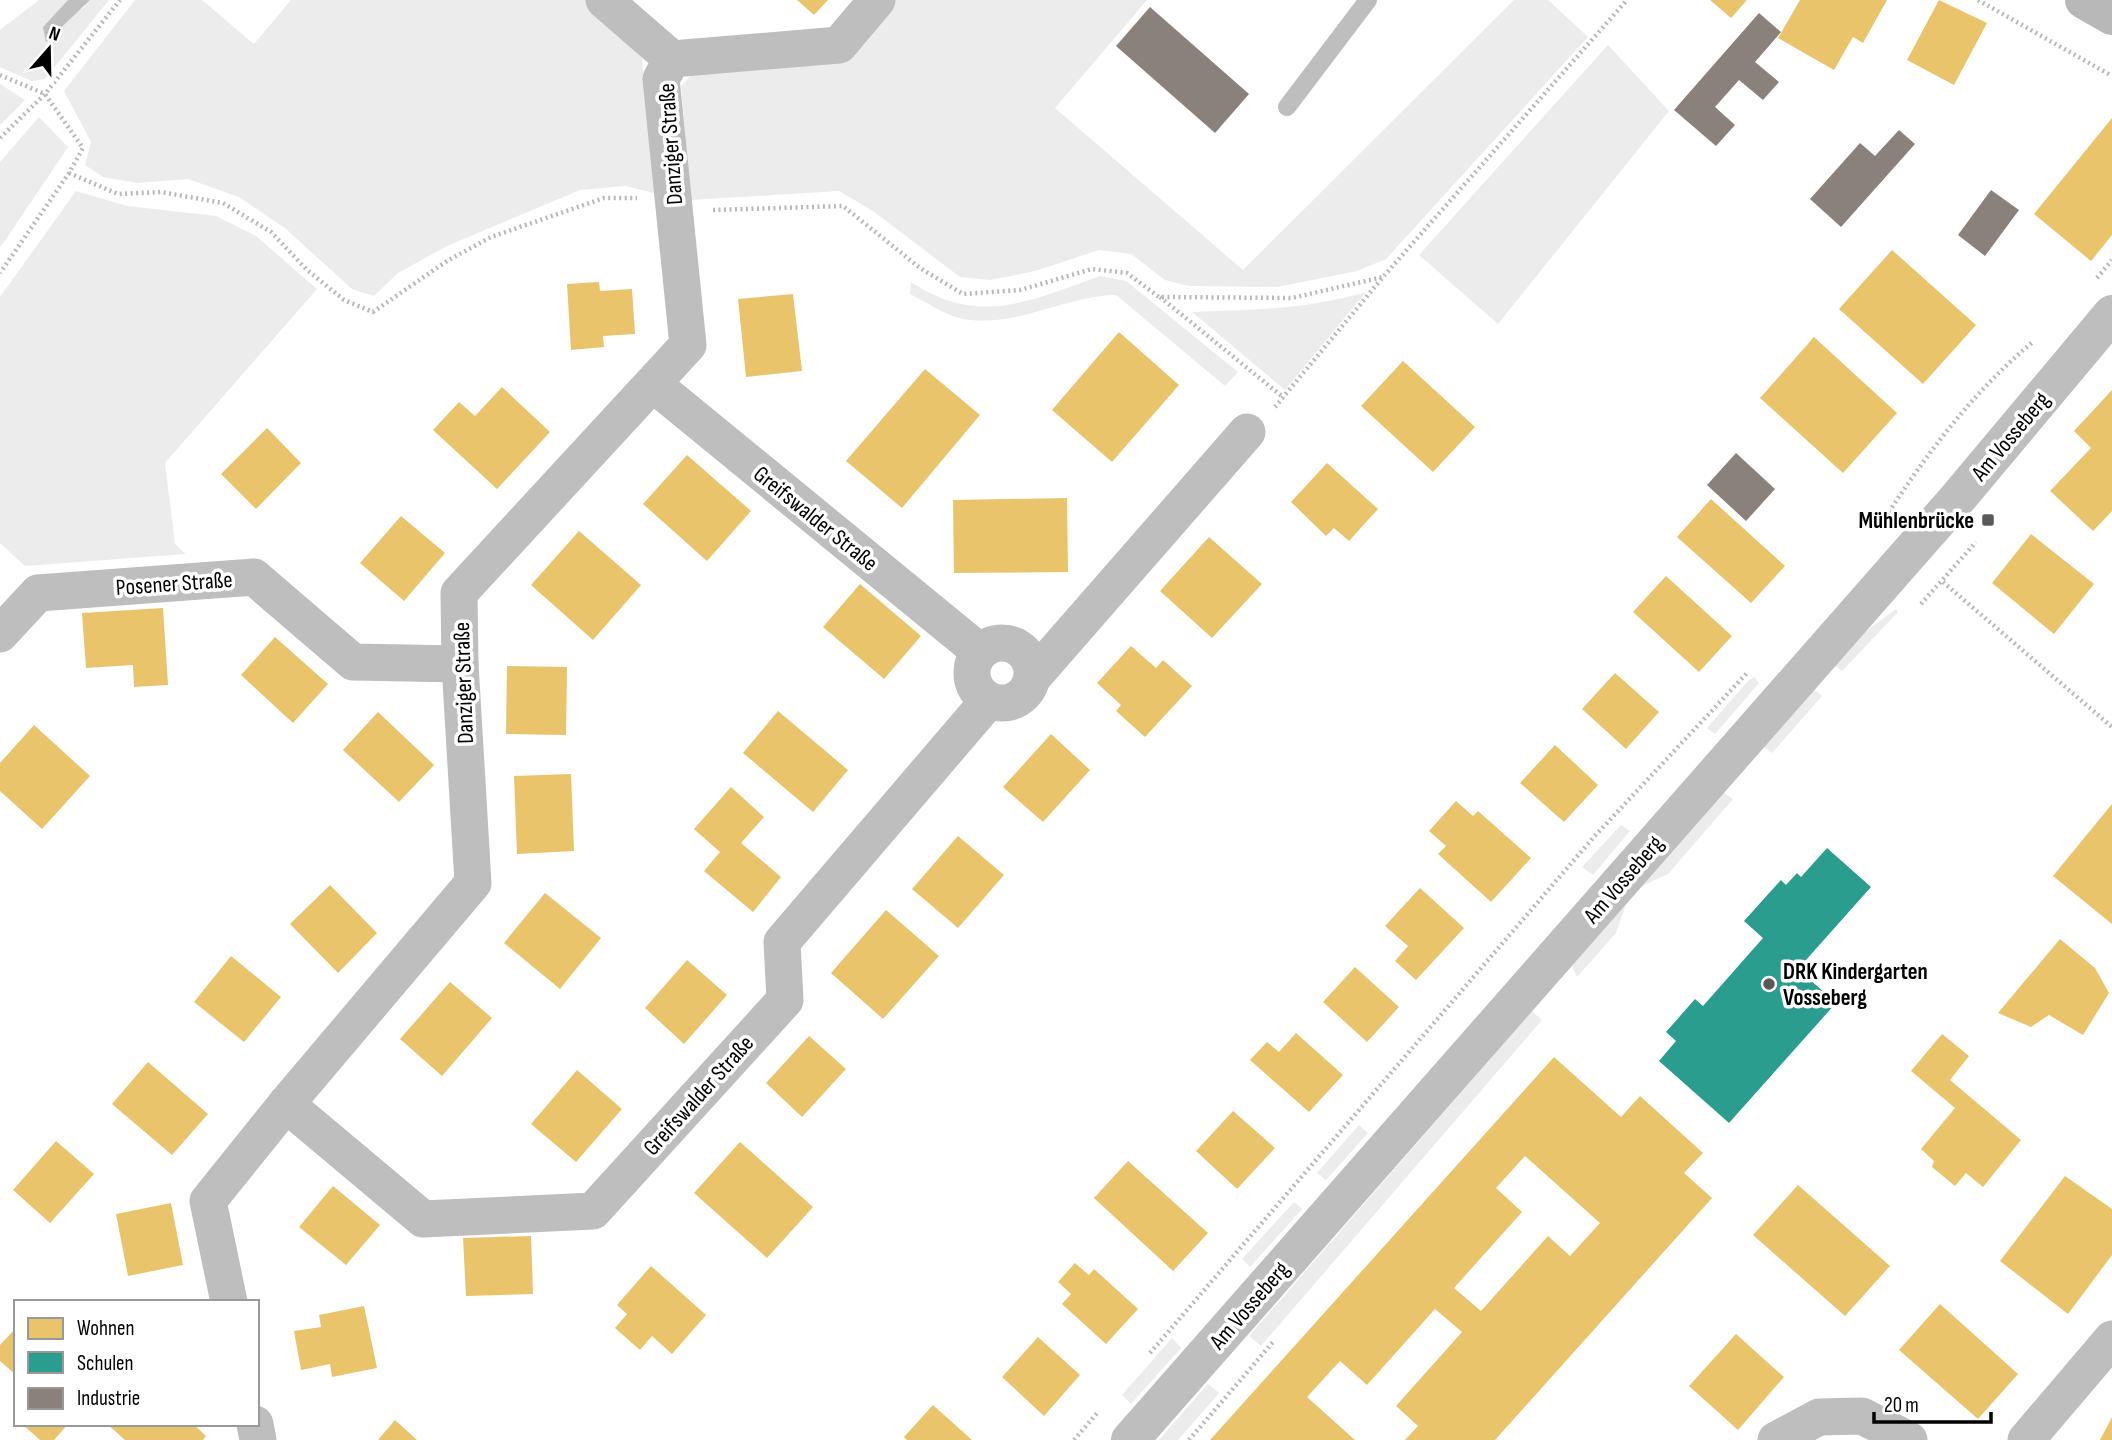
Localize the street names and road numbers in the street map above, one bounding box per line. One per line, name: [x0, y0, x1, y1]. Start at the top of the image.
street label: Danziger Straße: [653, 82, 689, 206]
street label: Am Vosseberg: [1965, 387, 2056, 488]
street label: Greifswalder Straße: [748, 460, 883, 577]
street label: Posener Straße: [115, 566, 233, 602]
street label: Danziger Straße: [448, 622, 480, 744]
street label: Am Vosseberg: [1577, 830, 1670, 930]
street label: Greifswalder Straße: [638, 1030, 760, 1161]
street label: Am Vosseberg: [1203, 1256, 1296, 1356]

